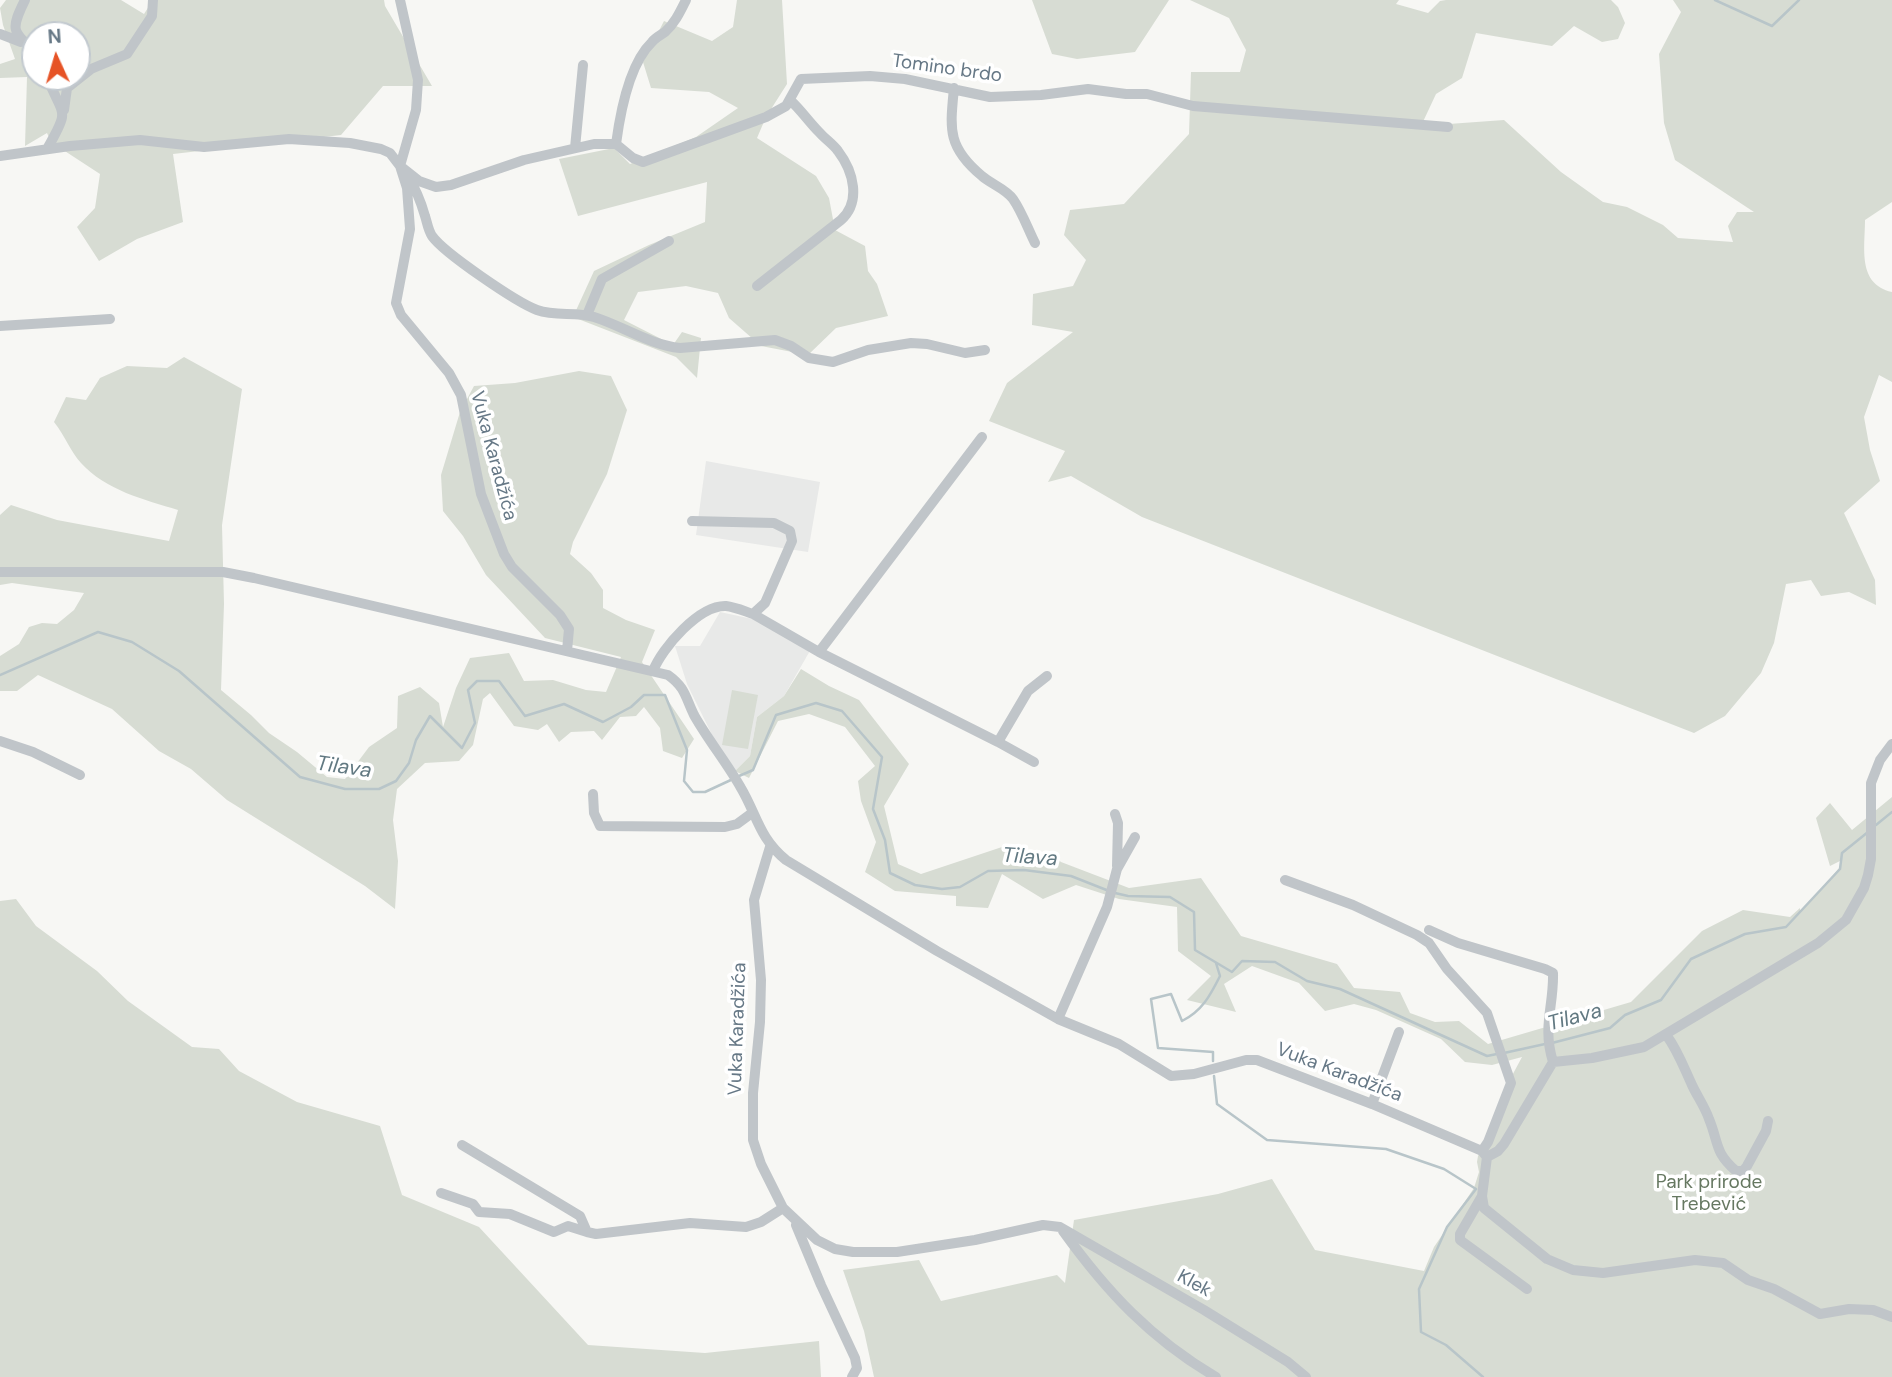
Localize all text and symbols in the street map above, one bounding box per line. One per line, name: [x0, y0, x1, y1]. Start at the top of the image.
north arrow: [21, 21, 91, 91]
text: N: [47, 24, 62, 50]
street label: Tomino brdo: [891, 50, 1003, 88]
street label: Vuka Karadžića: [465, 389, 521, 523]
water label: Tilava: [315, 752, 373, 784]
water label: Tilava: [1001, 843, 1059, 873]
street label: Vuka Karadžića: [724, 962, 752, 1096]
water label: Tilava: [1545, 999, 1605, 1037]
street label: Vuka Karadžića: [1273, 1039, 1405, 1107]
park label: Park prirode Trebević: [1656, 1172, 1762, 1216]
street label: Klek: [1173, 1265, 1215, 1303]

